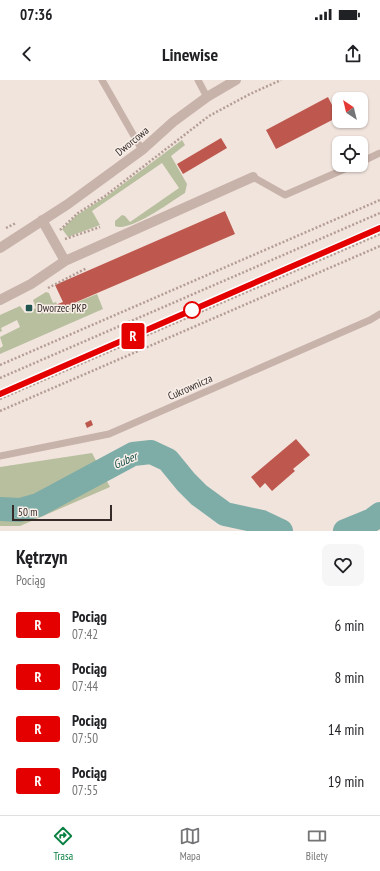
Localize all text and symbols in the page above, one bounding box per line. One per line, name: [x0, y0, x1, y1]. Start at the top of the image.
text: 07:36: [20, 5, 52, 24]
icon: back: [16, 43, 38, 65]
text: Linewise: [162, 43, 218, 66]
icon: share: [342, 43, 364, 65]
north arrow: [332, 92, 368, 128]
map controls: [332, 92, 368, 172]
street label: Dworcowa: [112, 123, 152, 159]
button: locate: [332, 136, 368, 172]
place label: Dworzec PKP: [37, 301, 87, 315]
unlabelled marker: [183, 301, 201, 319]
marker: Dworzec PKP: [24, 303, 34, 313]
line badge: R: [120, 323, 146, 349]
text: R: [129, 327, 137, 345]
street label: Cukrownicza: [165, 371, 215, 403]
water label: Guber: [111, 448, 141, 472]
scale bar: [12, 503, 112, 522]
text: 50 m: [18, 505, 37, 519]
button: heart: [322, 544, 364, 586]
text: Kętrzyn: [16, 545, 68, 569]
text: Pociąg: [16, 572, 45, 589]
text: Pociąg: [72, 607, 107, 626]
text: R: [34, 616, 42, 634]
text: 6 min: [334, 616, 364, 635]
text: 07:42: [72, 626, 98, 643]
text: Pociąg: [72, 659, 107, 678]
text: R: [34, 668, 42, 686]
text: 8 min: [334, 668, 364, 687]
text: 07:44: [72, 678, 98, 695]
text: Pociąg: [72, 711, 107, 730]
text: R: [34, 720, 42, 738]
text: 14 min: [328, 720, 364, 739]
text: 07:50: [72, 730, 98, 747]
text: Pociąg: [72, 763, 107, 782]
text: R: [34, 772, 42, 790]
text: 19 min: [328, 772, 364, 791]
text: 07:55: [72, 782, 98, 799]
tab: Trasa: [52, 825, 74, 863]
tab: Mapa: [179, 825, 201, 863]
tab: Bilety: [306, 825, 328, 863]

